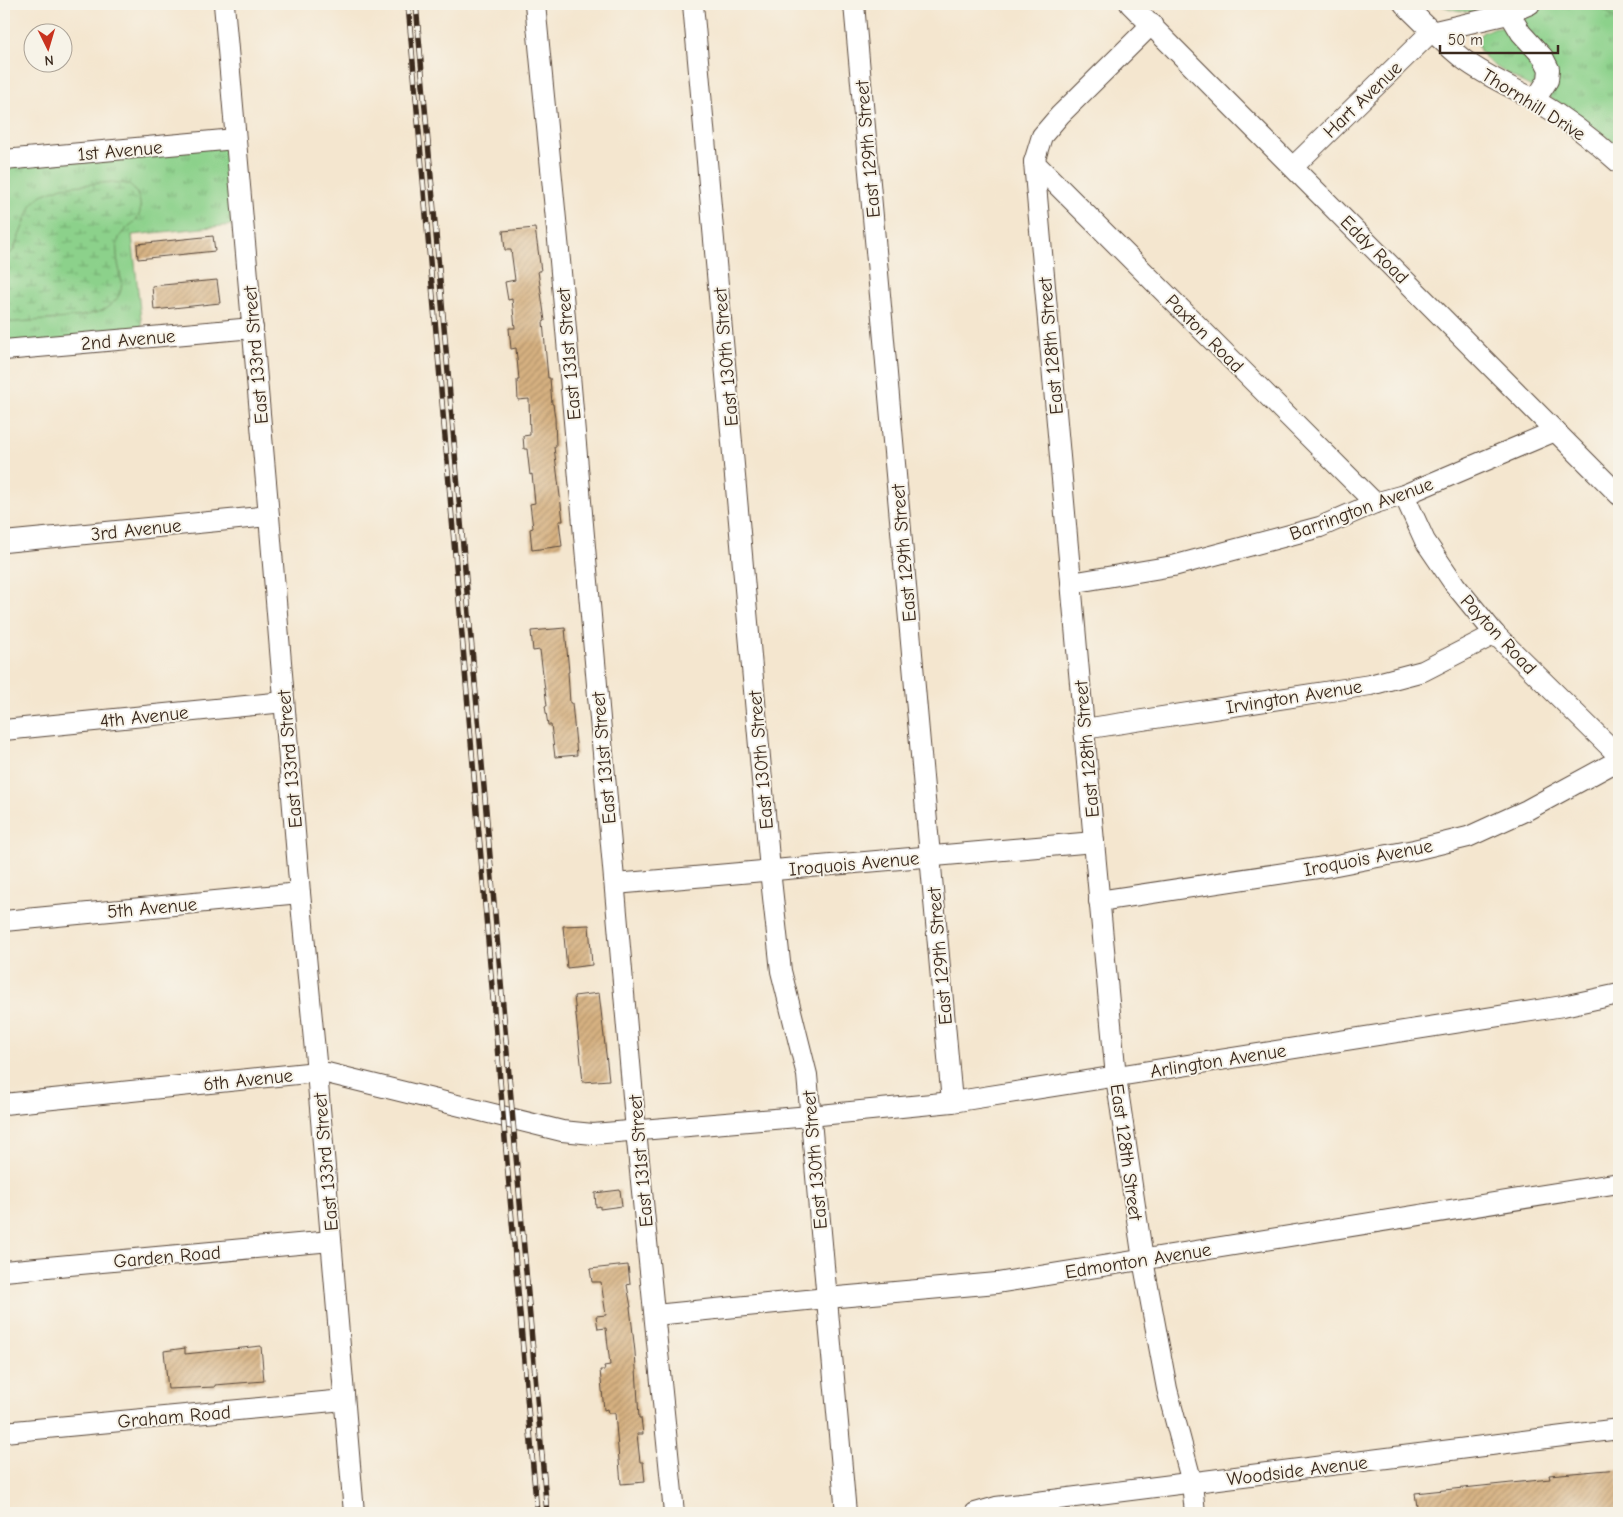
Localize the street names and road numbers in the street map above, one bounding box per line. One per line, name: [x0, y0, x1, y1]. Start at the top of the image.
street label: Hart Avenue: [1319, 57, 1407, 143]
street label: Thornhill Drive: [1477, 64, 1589, 146]
street label: East 129th Street: [851, 79, 885, 219]
street label: 1st Avenue: [77, 136, 163, 166]
street label: Eddy Road: [1336, 211, 1413, 288]
street label: East 128th Street: [1034, 276, 1068, 415]
street label: East 133rd Street: [239, 284, 273, 425]
street label: East 131st Street: [552, 286, 586, 421]
street label: East 130th Street: [709, 286, 743, 427]
street label: Paxton Road: [1161, 290, 1248, 377]
street label: 2nd Avenue: [80, 325, 176, 355]
street label: Barrington Avenue: [1287, 473, 1436, 545]
street label: East 129th Street: [887, 483, 921, 623]
street label: 3rd Avenue: [90, 514, 182, 546]
street label: Payton Road: [1456, 590, 1541, 679]
street label: Irvington Avenue: [1225, 675, 1364, 719]
street label: East 128th Street: [1070, 679, 1104, 818]
street label: East 133rd Street: [273, 688, 307, 829]
street label: East 130th Street: [744, 689, 778, 830]
street label: East 131st Street: [587, 690, 621, 825]
street label: 4th Avenue: [99, 701, 190, 733]
street label: Iroquois Avenue: [1302, 835, 1434, 881]
street label: Iroquois Avenue: [788, 847, 920, 881]
street label: East 129th Street: [923, 886, 957, 1026]
street label: 5th Avenue: [106, 893, 198, 923]
street label: Arlington Avenue: [1149, 1039, 1288, 1083]
street label: 6th Avenue: [202, 1064, 294, 1096]
street label: East 128th Street: [1106, 1082, 1147, 1222]
street label: East 130th Street: [798, 1089, 832, 1230]
street label: East 133rd Street: [309, 1091, 343, 1232]
street label: East 131st Street: [624, 1093, 658, 1228]
street label: Edmonton Avenue: [1064, 1239, 1213, 1283]
street label: Garden Road: [112, 1241, 222, 1273]
street label: Graham Road: [117, 1401, 232, 1433]
street label: Woodside Avenue: [1225, 1451, 1369, 1491]

